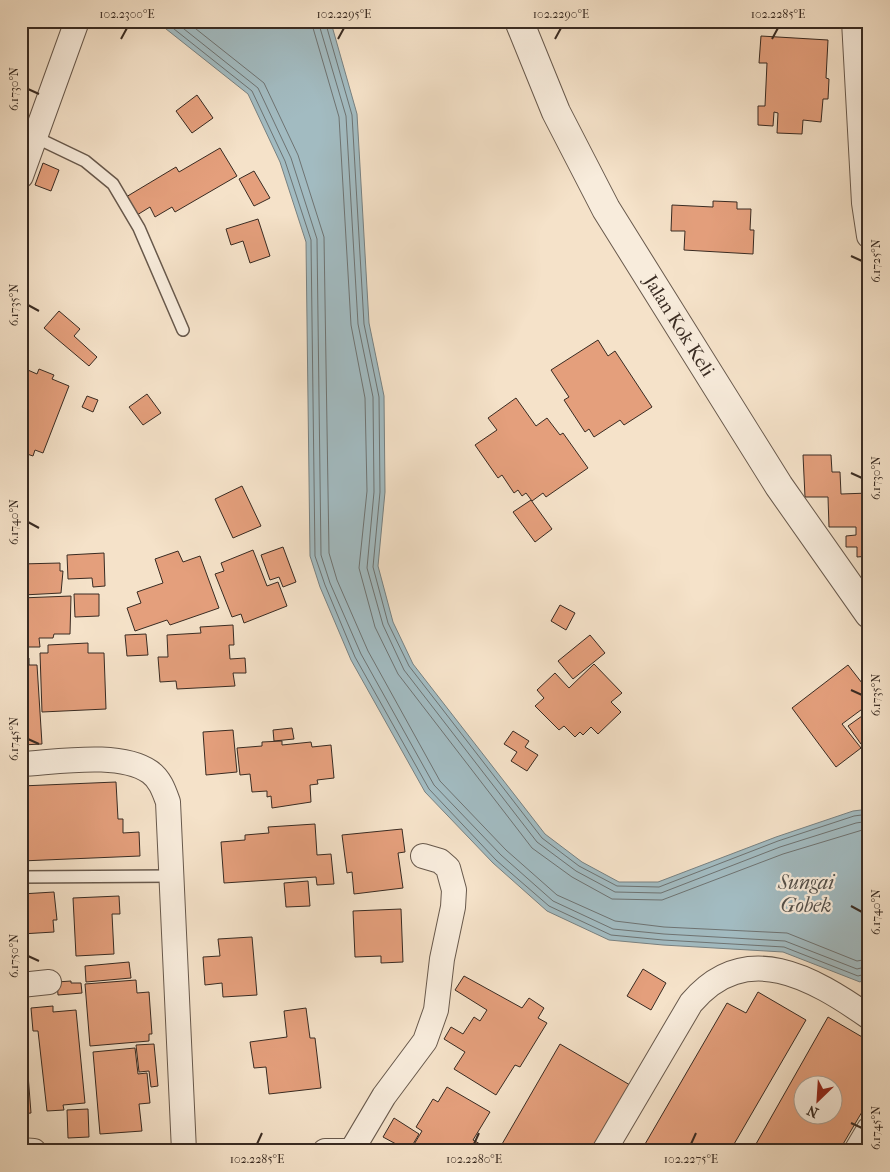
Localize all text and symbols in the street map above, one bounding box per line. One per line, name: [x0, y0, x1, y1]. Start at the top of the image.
text: 102.2300°E: [99, 7, 155, 21]
text: 102.2295°E: [317, 7, 371, 21]
text: 102.2290°E: [533, 7, 589, 21]
text: 102.2285°E: [751, 7, 805, 21]
text: 6.1730°N: [7, 67, 21, 111]
text: 6.1725°N: [869, 239, 883, 283]
street label: Jalan Kok Keli: [638, 270, 719, 381]
text: 6.1735°N: [7, 284, 21, 326]
text: 6.1730°N: [869, 456, 883, 500]
text: 6.1740°N: [7, 499, 21, 545]
text: 6.1735°N: [869, 674, 883, 716]
text: 6.1745°N: [7, 717, 21, 761]
water label: Sungai Gobek: [777, 871, 835, 917]
text: 6.1740°N: [869, 889, 883, 935]
text: 6.1750°N: [7, 934, 21, 978]
north arrow: [792, 1074, 842, 1124]
text: N: [804, 1101, 821, 1121]
text: 6.1745°N: [869, 1106, 883, 1150]
text: 102.2285°E: [230, 1152, 284, 1166]
text: 102.2280°E: [446, 1152, 502, 1166]
text: 102.2275°E: [664, 1152, 718, 1166]

